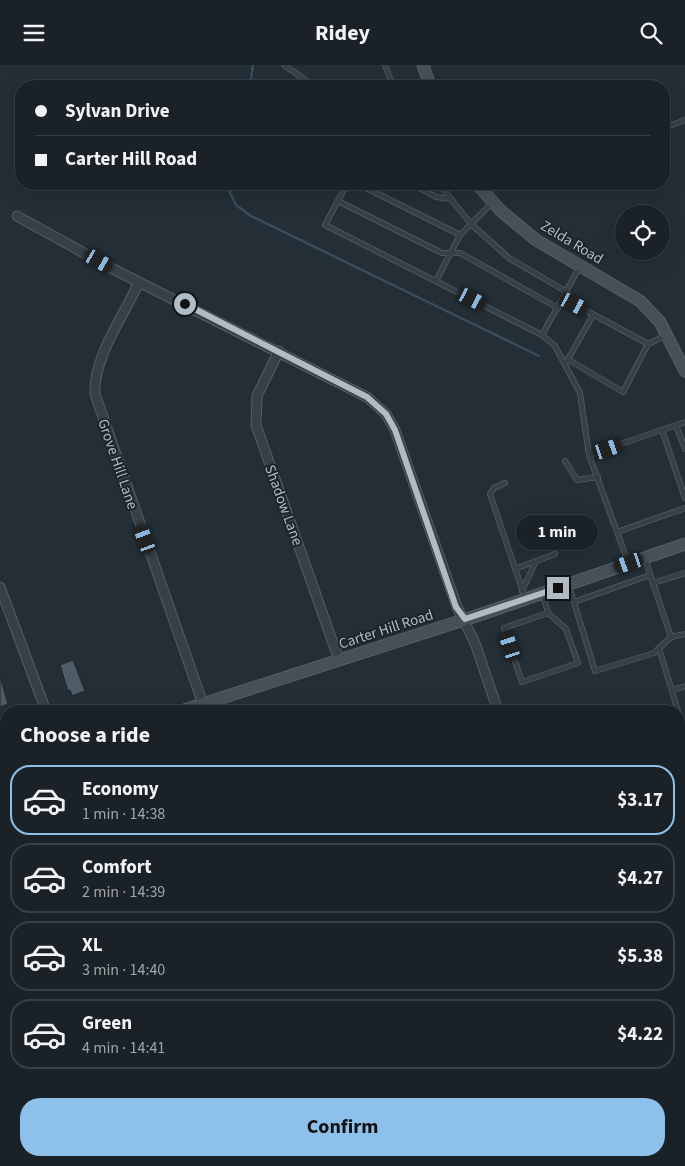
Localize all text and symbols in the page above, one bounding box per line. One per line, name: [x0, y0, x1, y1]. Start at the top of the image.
text: Ridey: [315, 17, 370, 49]
icon: menu: [20, 19, 48, 47]
icon: search: [637, 19, 665, 47]
text: Sylvan Drive: [65, 98, 170, 125]
text: Carter Hill Road: [65, 146, 197, 173]
map controls: [615, 205, 670, 260]
button: locate: [615, 205, 670, 260]
street label: Zelda Road: [536, 215, 607, 269]
car: [82, 247, 115, 275]
car: [455, 286, 488, 312]
car: [557, 290, 590, 318]
route start: [174, 293, 196, 315]
street label: Grove Hill Lane: [92, 416, 143, 512]
car: [591, 437, 624, 461]
street label: Shadow Lane: [259, 462, 308, 548]
callout: 1 min: [517, 515, 599, 551]
text: 1 min: [538, 521, 576, 543]
car: [132, 522, 157, 556]
car: [612, 551, 645, 575]
route end: [547, 577, 569, 599]
street label: Carter Hill Road: [336, 604, 436, 655]
car: [498, 629, 521, 663]
text: Choose a ride: [20, 719, 150, 751]
text: Economy: [82, 776, 159, 803]
icon: car: [22, 778, 67, 823]
text: $3.17: [617, 787, 663, 814]
text: 1 min · 14:38: [82, 803, 165, 825]
text: Comfort: [82, 854, 152, 881]
icon: car: [22, 856, 67, 901]
text: $4.27: [617, 865, 663, 892]
text: 2 min · 14:39: [82, 881, 165, 903]
text: XL: [82, 932, 103, 959]
icon: car: [22, 934, 67, 979]
text: $5.38: [617, 943, 663, 970]
text: 3 min · 14:40: [82, 959, 165, 981]
text: Green: [82, 1010, 132, 1037]
icon: car: [22, 1012, 67, 1057]
text: $4.22: [617, 1021, 663, 1048]
text: 4 min · 14:41: [82, 1037, 165, 1059]
button: Confirm: [20, 1098, 665, 1156]

